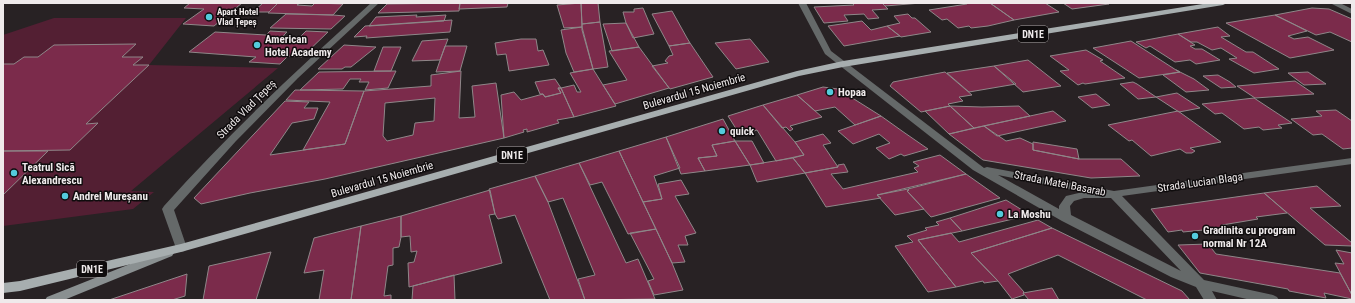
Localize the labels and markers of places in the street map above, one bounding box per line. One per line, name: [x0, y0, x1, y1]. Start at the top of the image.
place label: Apart Hotel Vlad Țepeș: [217, 7, 258, 28]
marker: Apart Hotel Vlad Țepeș: [204, 12, 214, 22]
place label: American Hotel Academy: [265, 33, 332, 59]
marker: American Hotel Academy: [252, 40, 262, 50]
place label: Hopaa: [838, 86, 866, 99]
marker: Hopaa: [825, 87, 835, 97]
place label: quick: [730, 125, 755, 138]
marker: quick: [717, 126, 727, 136]
place label: Teatrul Sică Alexandrescu: [22, 161, 82, 187]
marker: Teatrul Sică Alexandrescu: [9, 168, 19, 178]
place label: Andrei Mureșanu: [73, 190, 148, 203]
marker: Andrei Mureșanu: [60, 191, 70, 201]
place label: La Moshu: [1008, 208, 1051, 221]
marker: La Moshu: [995, 209, 1005, 219]
place label: Gradinita cu program normal Nr 12A: [1203, 224, 1295, 250]
marker: Gradinita cu program normal Nr 12A: [1190, 231, 1200, 241]

